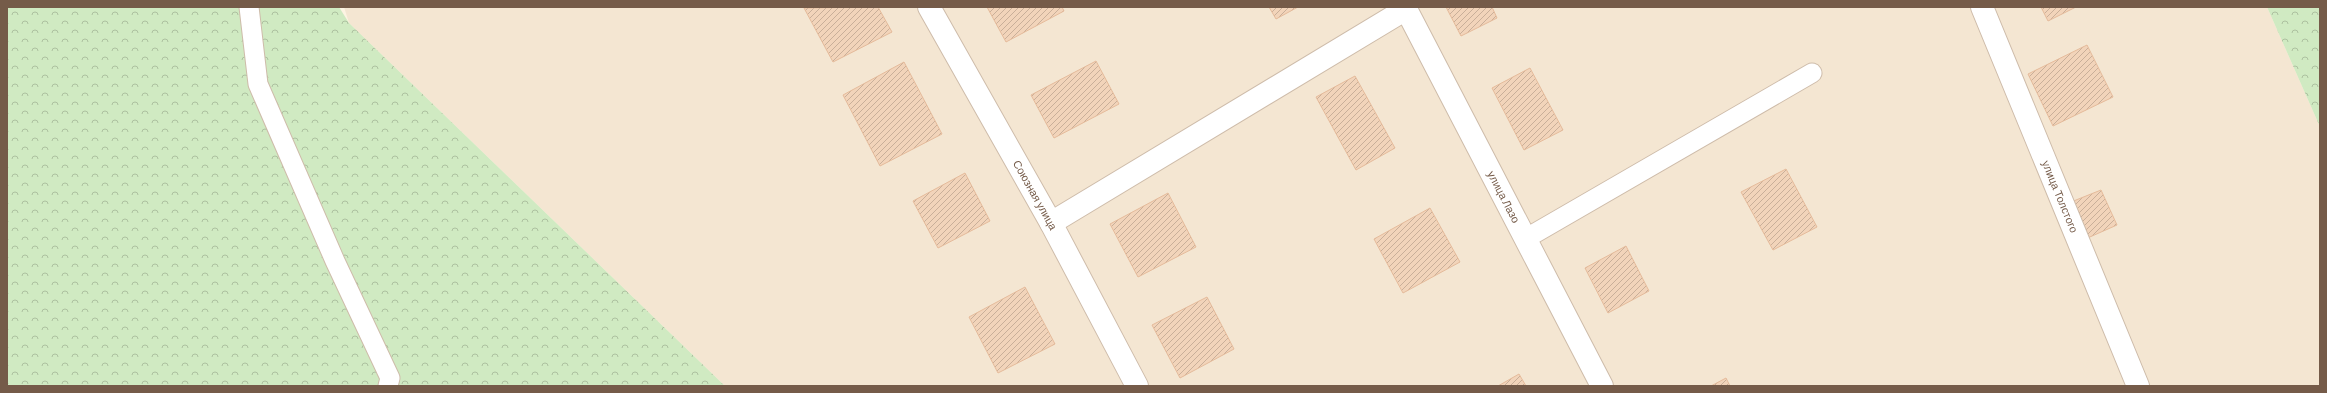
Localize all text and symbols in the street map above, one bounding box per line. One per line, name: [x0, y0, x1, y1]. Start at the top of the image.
street label: Союзная улица: [1011, 158, 1061, 233]
street label: улица Толстого: [2040, 158, 2081, 235]
street label: улица Лазо: [1485, 168, 1523, 225]

